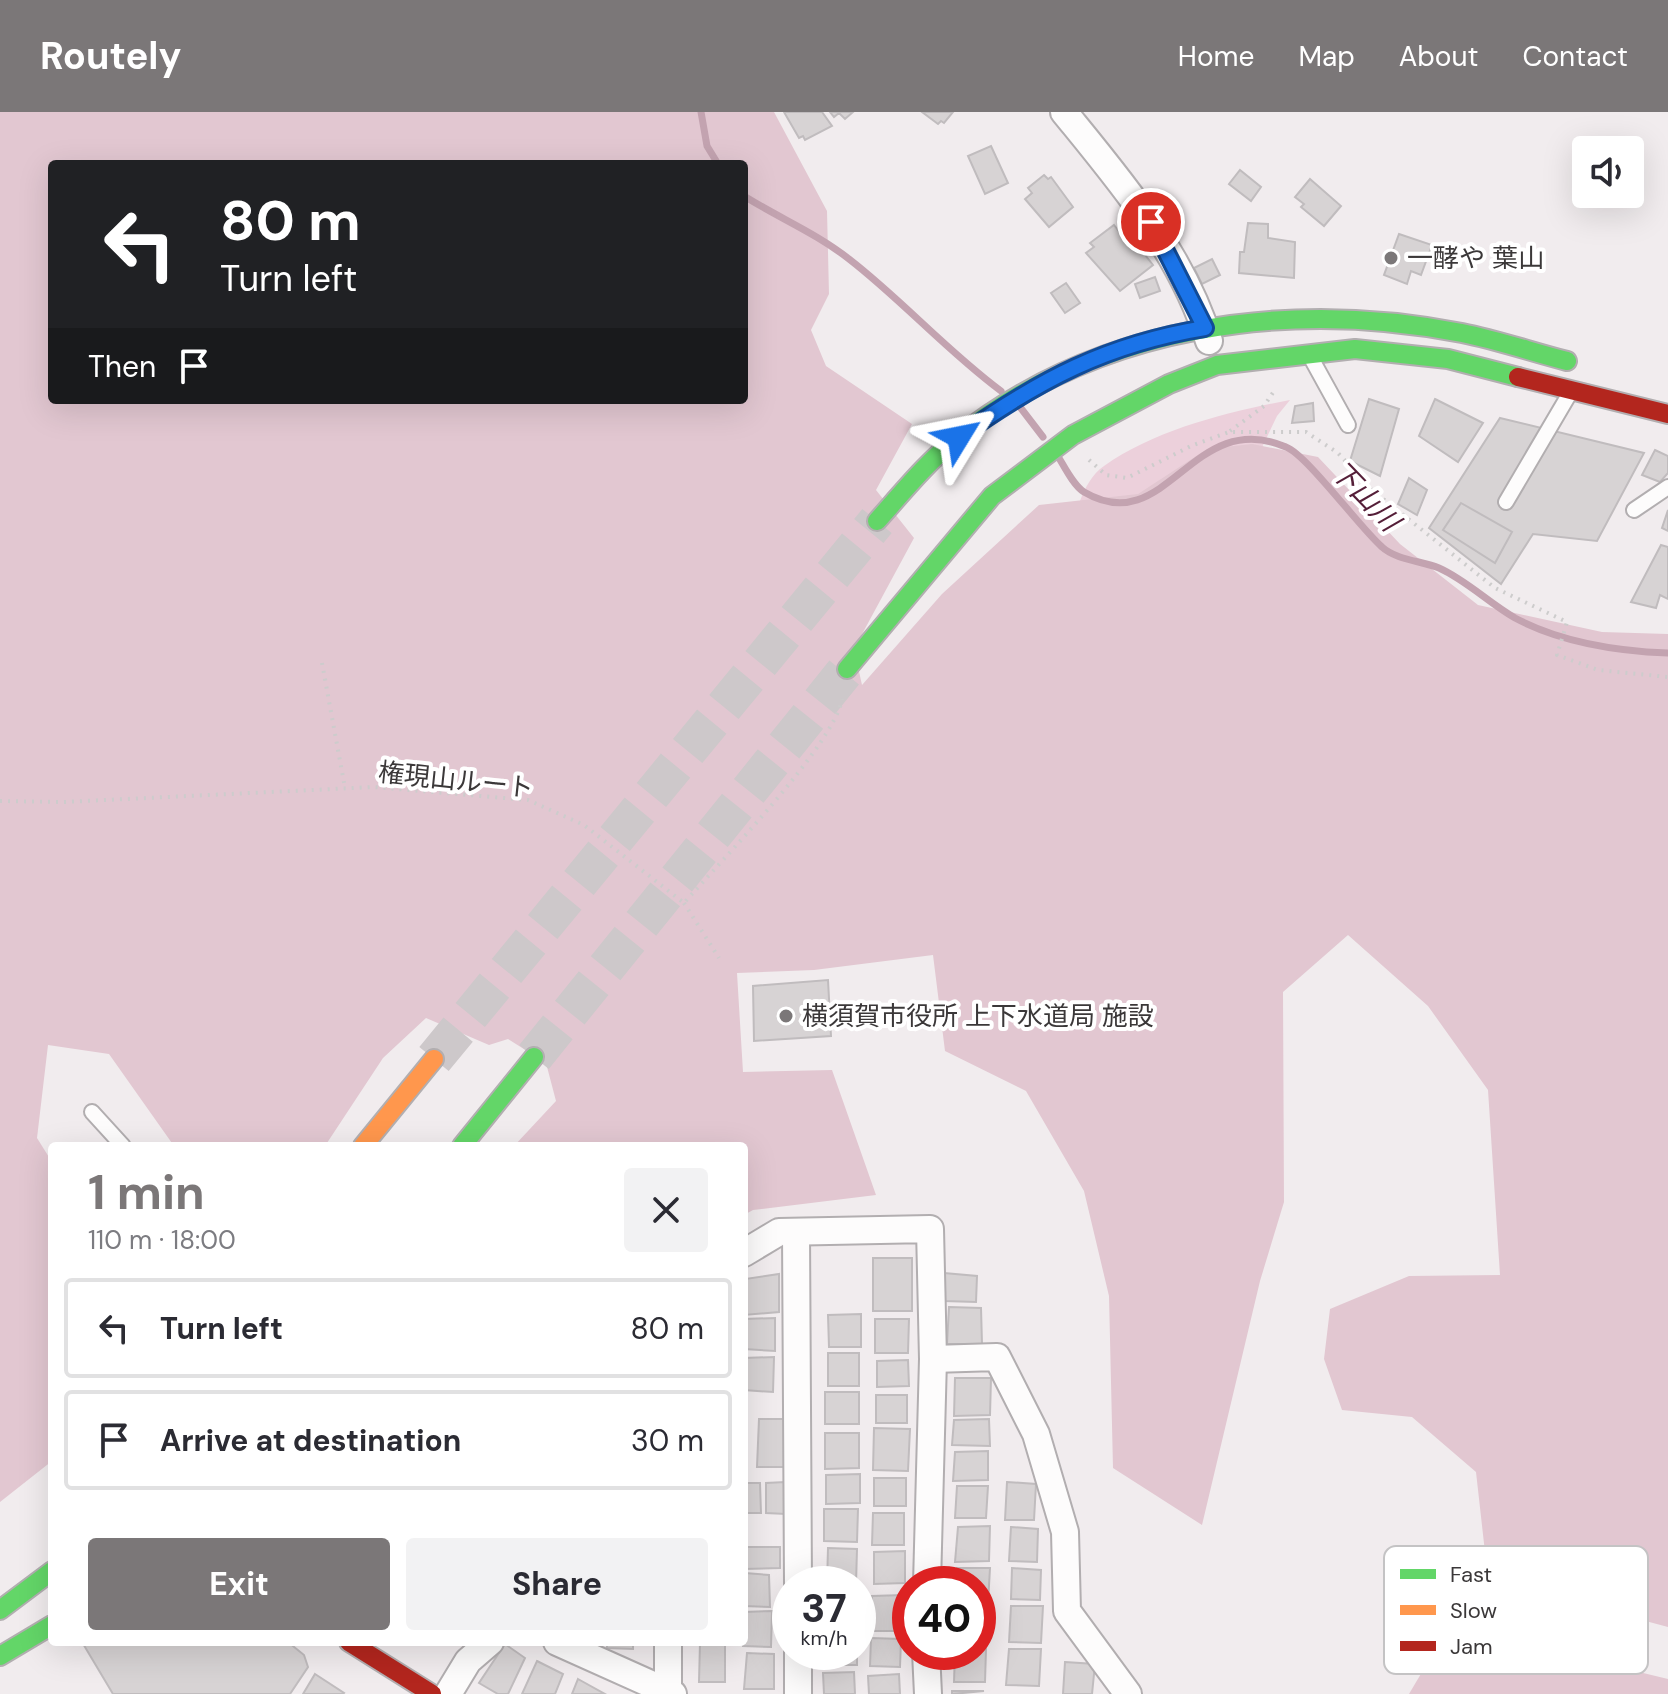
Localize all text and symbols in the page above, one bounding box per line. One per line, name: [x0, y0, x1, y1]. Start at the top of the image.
text: Routely: [40, 31, 181, 81]
text: Home: [1178, 38, 1254, 75]
text: Map: [1298, 38, 1355, 75]
text: About: [1399, 38, 1478, 75]
text: Contact: [1522, 38, 1628, 75]
map controls: [1572, 136, 1644, 208]
button: sound: [1572, 136, 1644, 208]
text: 80 m: [220, 184, 361, 257]
pin: [1117, 188, 1185, 256]
icon: left: [88, 192, 192, 296]
icon: arrive: [1129, 200, 1173, 244]
place label: 一酵や 葉山: [1407, 241, 1544, 275]
marker: 一酵や 葉山: [1382, 249, 1400, 267]
text: Turn left: [220, 255, 357, 302]
icon: arrive: [172, 344, 216, 388]
text: Then: [88, 347, 156, 386]
position arrow: [917, 395, 1001, 479]
water label: 下山川: [1323, 453, 1410, 541]
street label: 権現山ルート: [377, 755, 535, 805]
place label: 横須賀市役所 上下水道局 施設: [802, 999, 1154, 1033]
marker: 横須賀市役所 上下水道局 施設: [777, 1007, 795, 1025]
text: 1 min: [88, 1161, 205, 1224]
button: close: [624, 1168, 708, 1252]
text: 110 m · 18:00: [88, 1223, 236, 1257]
icon: left: [92, 1306, 136, 1350]
text: Turn left: [160, 1309, 283, 1348]
text: 80 m: [631, 1309, 704, 1348]
icon: arrive: [92, 1418, 136, 1462]
text: Arrive at destination: [160, 1421, 461, 1460]
text: 30 m: [631, 1421, 704, 1460]
button: Exit: [88, 1538, 390, 1630]
button: Share: [406, 1538, 708, 1630]
legend: [1384, 1546, 1648, 1674]
text: Fast: [1450, 1560, 1492, 1589]
speed limit sign: 40: [892, 1566, 996, 1670]
text: 37: [801, 1582, 847, 1634]
text: Slow: [1450, 1596, 1497, 1625]
text: km/h: [800, 1625, 848, 1651]
text: Jam: [1450, 1632, 1493, 1661]

